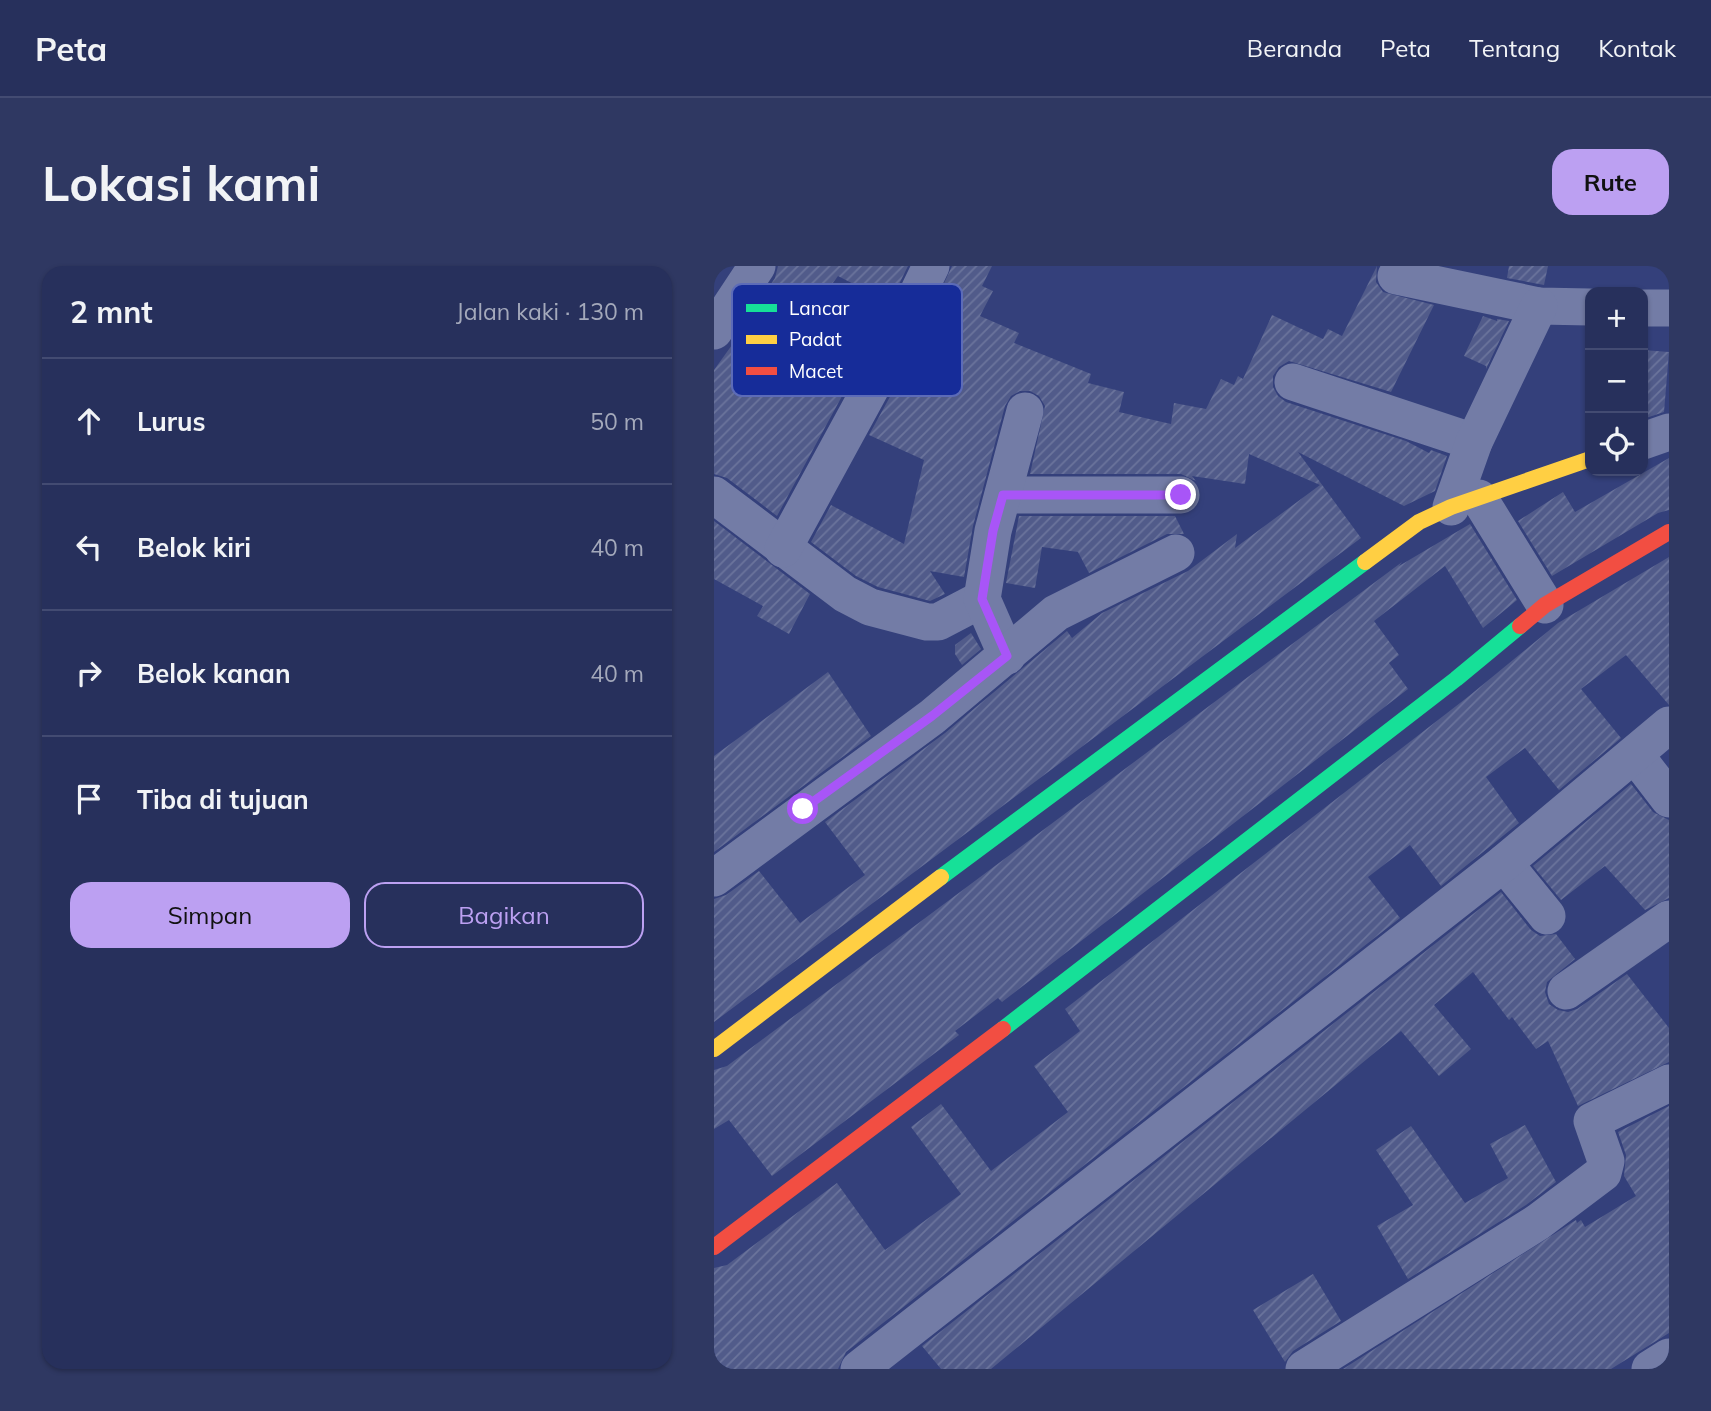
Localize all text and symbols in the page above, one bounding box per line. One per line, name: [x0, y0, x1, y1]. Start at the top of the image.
text: Peta: [35, 28, 107, 69]
text: Beranda: [1247, 33, 1342, 63]
text: Peta: [1380, 33, 1431, 63]
text: Tentang: [1469, 33, 1560, 63]
text: Kontak: [1598, 33, 1676, 63]
button: Rute: [1552, 149, 1669, 215]
text: Lokasi kami: [42, 152, 320, 213]
legend: [732, 284, 962, 396]
map controls: [1585, 287, 1648, 476]
button: +: [1585, 287, 1648, 350]
text: 2 mnt: [70, 293, 153, 331]
text: Lancar: [789, 296, 850, 320]
text: Jalan kaki · 130 m: [456, 297, 644, 326]
text: Padat: [789, 327, 842, 351]
button: −: [1585, 350, 1648, 413]
text: Macet: [789, 359, 843, 383]
icon: ahead: [70, 402, 108, 440]
text: Lurus: [137, 405, 206, 438]
text: 50 m: [590, 407, 644, 436]
button: locate: [1585, 413, 1648, 476]
route end: [1165, 479, 1196, 510]
icon: left: [70, 528, 108, 566]
text: Belok kiri: [137, 531, 251, 564]
text: 40 m: [590, 533, 644, 562]
icon: right: [70, 654, 108, 692]
text: Belok kanan: [137, 657, 291, 690]
text: 40 m: [590, 659, 644, 688]
icon: arrive: [70, 780, 108, 818]
text: Tiba di tujuan: [137, 783, 309, 816]
route start: [787, 793, 818, 824]
button: Simpan: [70, 882, 350, 948]
button: Bagikan: [364, 882, 644, 948]

